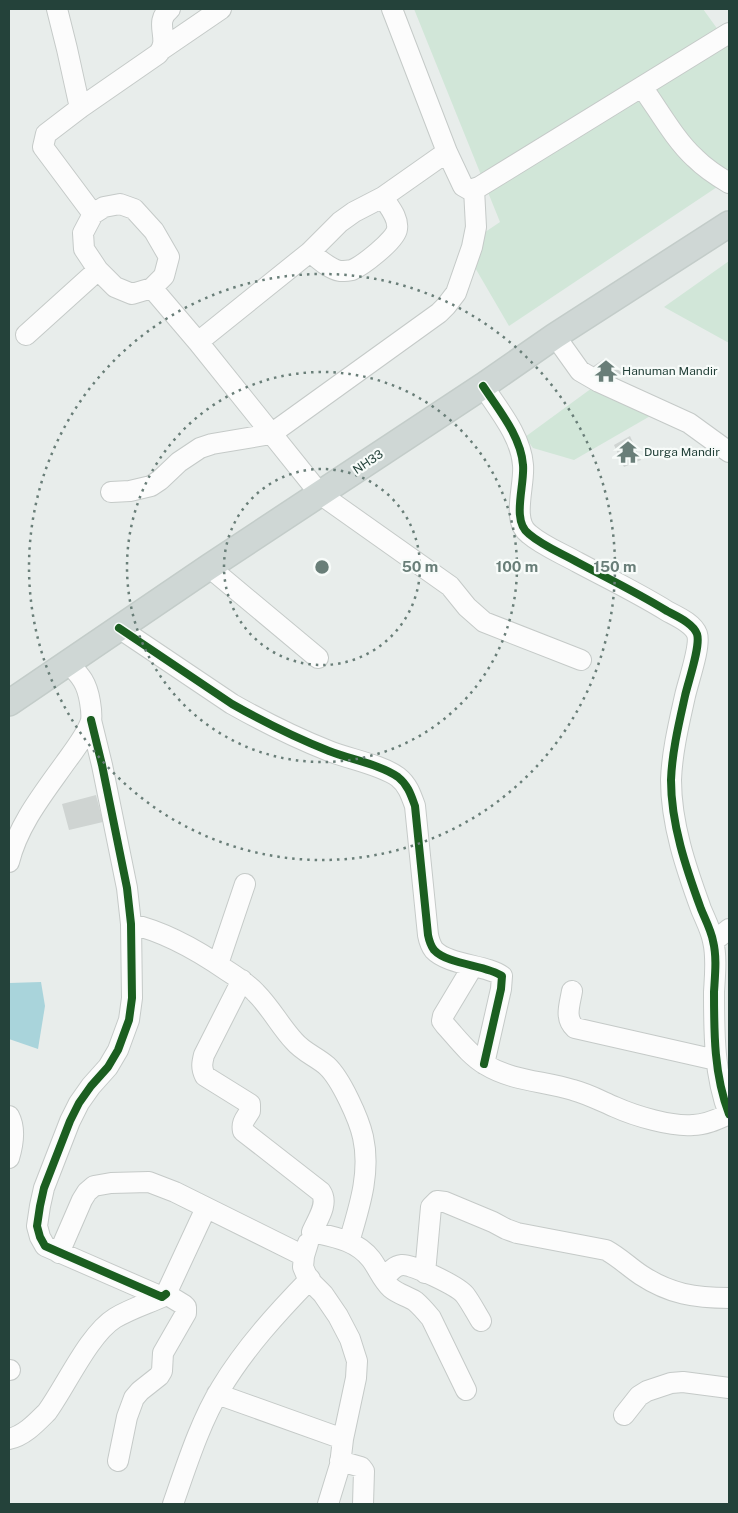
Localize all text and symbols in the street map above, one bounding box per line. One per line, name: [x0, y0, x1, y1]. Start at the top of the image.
temple icon: Hanuman Mandir: [593, 358, 619, 384]
place label: Hanuman Mandir: [622, 364, 718, 378]
temple icon: Durga Mandir: [615, 439, 641, 465]
place label: Durga Mandir: [644, 445, 720, 459]
street label: NH33: [350, 447, 386, 477]
centre of rings: [313, 558, 331, 576]
text: 50 m: [402, 558, 438, 575]
text: 100 m: [496, 558, 538, 575]
text: 150 m: [593, 558, 637, 575]

